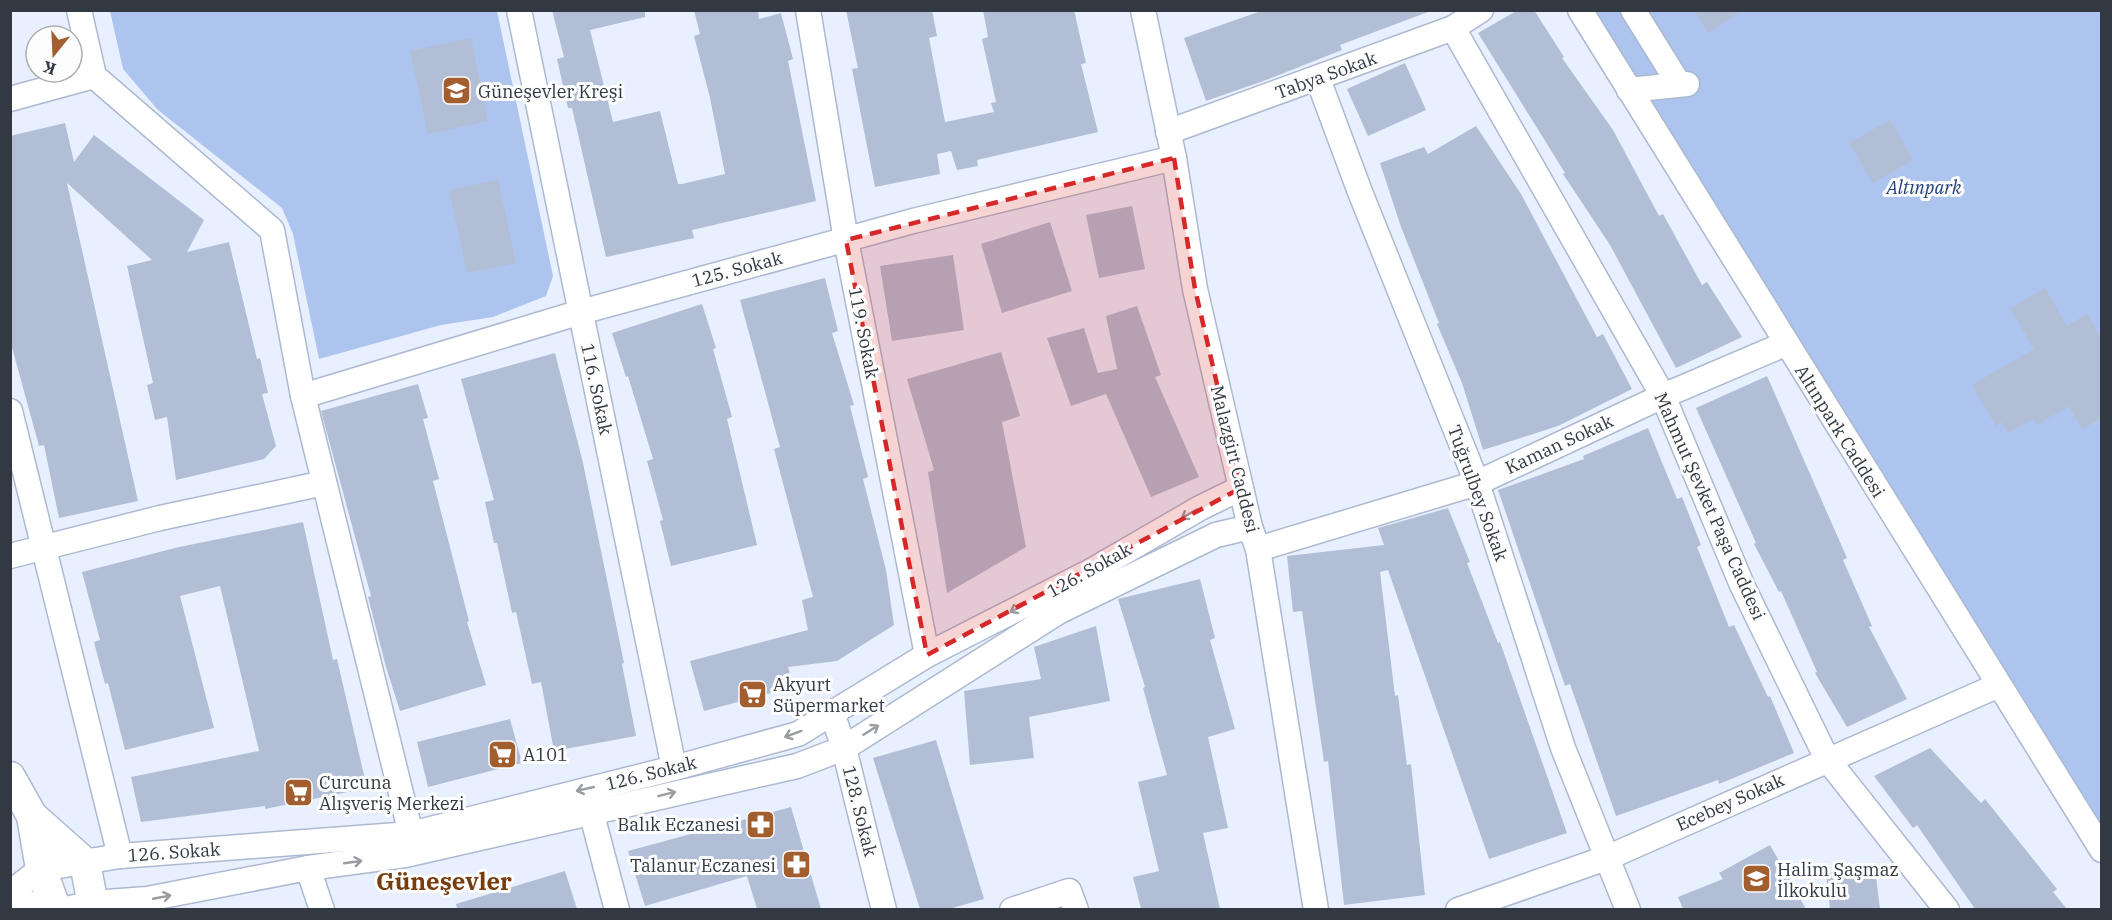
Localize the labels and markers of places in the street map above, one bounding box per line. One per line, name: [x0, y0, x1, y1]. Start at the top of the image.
school or university icon: Güneşevler Kreşi: [441, 75, 473, 107]
place label: Güneşevler Kreşi: [478, 80, 623, 103]
place label: Akyurt Süpermarket: [773, 673, 885, 717]
supermarket icon: Akyurt Süpermarket: [736, 678, 768, 710]
supermarket icon: A101: [486, 738, 518, 770]
place label: A101: [523, 743, 568, 766]
place label: Curcuna Alışveriş Merkezi: [319, 771, 465, 815]
supermarket icon: Curcuna Alışveriş Merkezi: [282, 776, 314, 808]
pharmacy icon: Balık Eczanesi: [745, 808, 777, 840]
place label: Balık Eczanesi: [617, 813, 740, 836]
pharmacy icon: Talanur Eczanesi: [781, 849, 813, 881]
place label: Talanur Eczanesi: [630, 854, 776, 877]
place label: Halim Şaşmaz İlkokulu: [1777, 858, 1899, 902]
school or university icon: Halim Şaşmaz İlkokulu: [1740, 863, 1772, 895]

